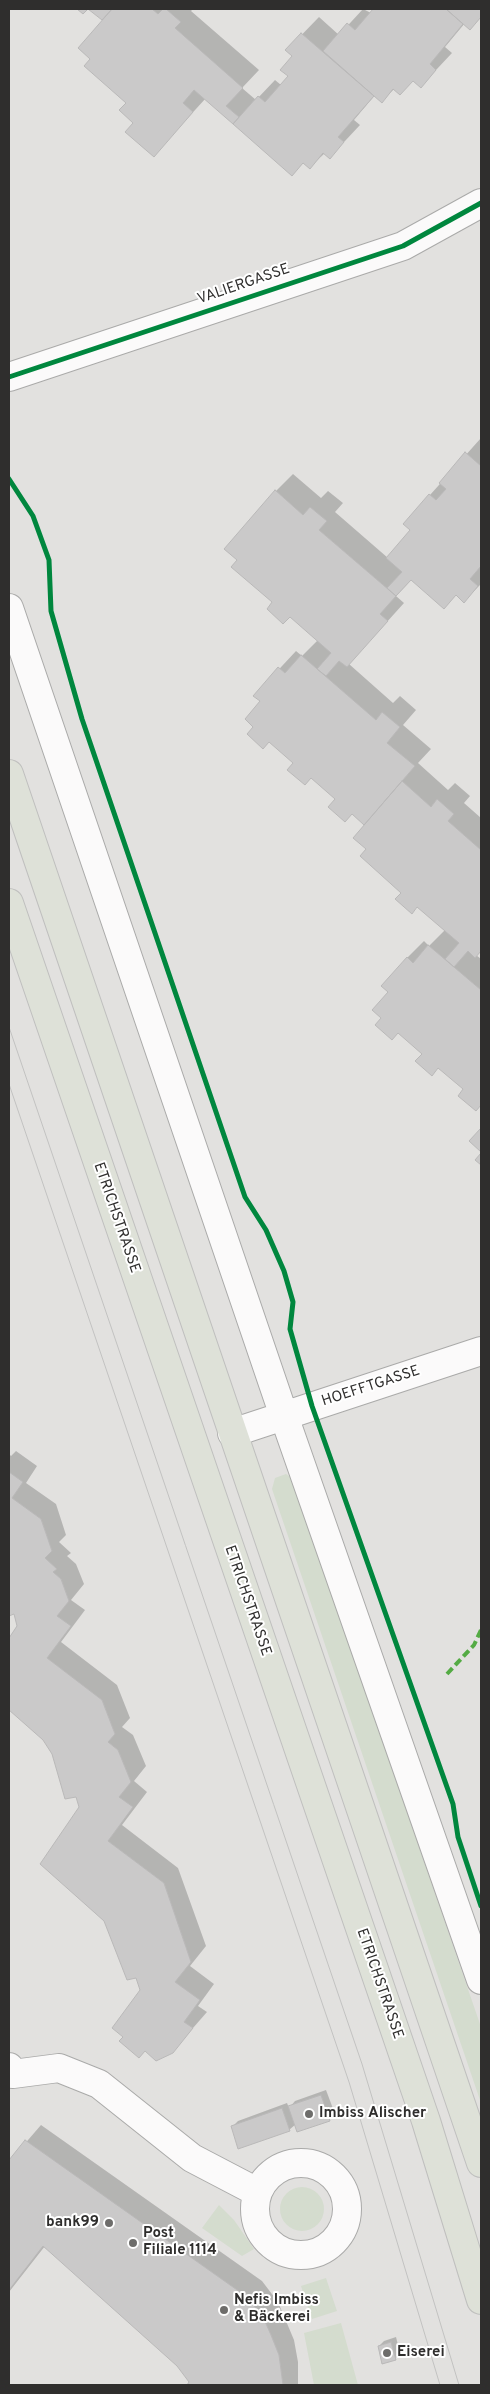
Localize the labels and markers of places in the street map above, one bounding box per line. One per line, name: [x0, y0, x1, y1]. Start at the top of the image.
place label: Imbiss Alischer: [319, 2105, 426, 2123]
marker: Imbiss Alischer: [303, 2108, 315, 2120]
place label: bank99: [46, 2214, 99, 2232]
marker: bank99: [103, 2217, 115, 2229]
place label: Post Filiale 1114: [143, 2225, 217, 2260]
marker: Post Filiale 1114: [127, 2237, 139, 2249]
place label: Nefis Imbiss & Bäckerei: [234, 2292, 319, 2327]
marker: Nefis Imbiss & Bäckerei: [218, 2304, 230, 2316]
place label: Eiserei: [397, 2344, 445, 2362]
marker: Eiserei: [381, 2347, 393, 2359]

